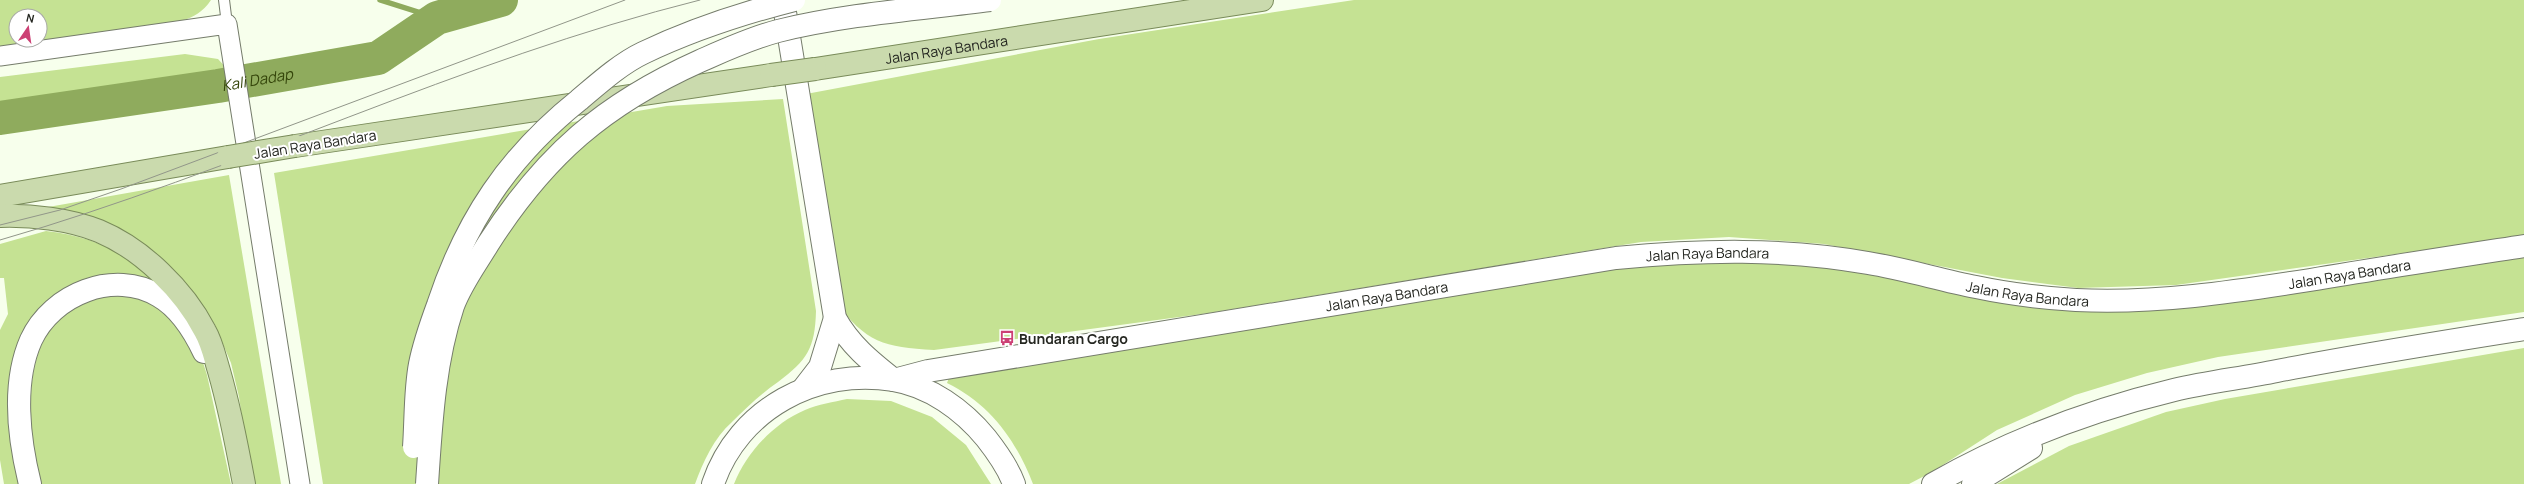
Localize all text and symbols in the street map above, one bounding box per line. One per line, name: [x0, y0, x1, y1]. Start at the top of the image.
north arrow: [8, 8, 48, 48]
text: N: [25, 10, 36, 26]
street label: Jalan Raya Bandara: [884, 30, 1009, 68]
water label: Kali Dadap: [220, 62, 295, 96]
street label: Jalan Raya Bandara: [253, 125, 377, 163]
street label: Jalan Raya Bandara: [1645, 242, 1770, 265]
street label: Jalan Raya Bandara: [2287, 254, 2412, 293]
street label: Jalan Raya Bandara: [1324, 276, 1449, 315]
street label: Jalan Raya Bandara: [1965, 276, 2089, 310]
bus stop icon: Bundaran Cargo: [998, 329, 1016, 347]
place label: Bundaran Cargo: [1019, 329, 1128, 348]

